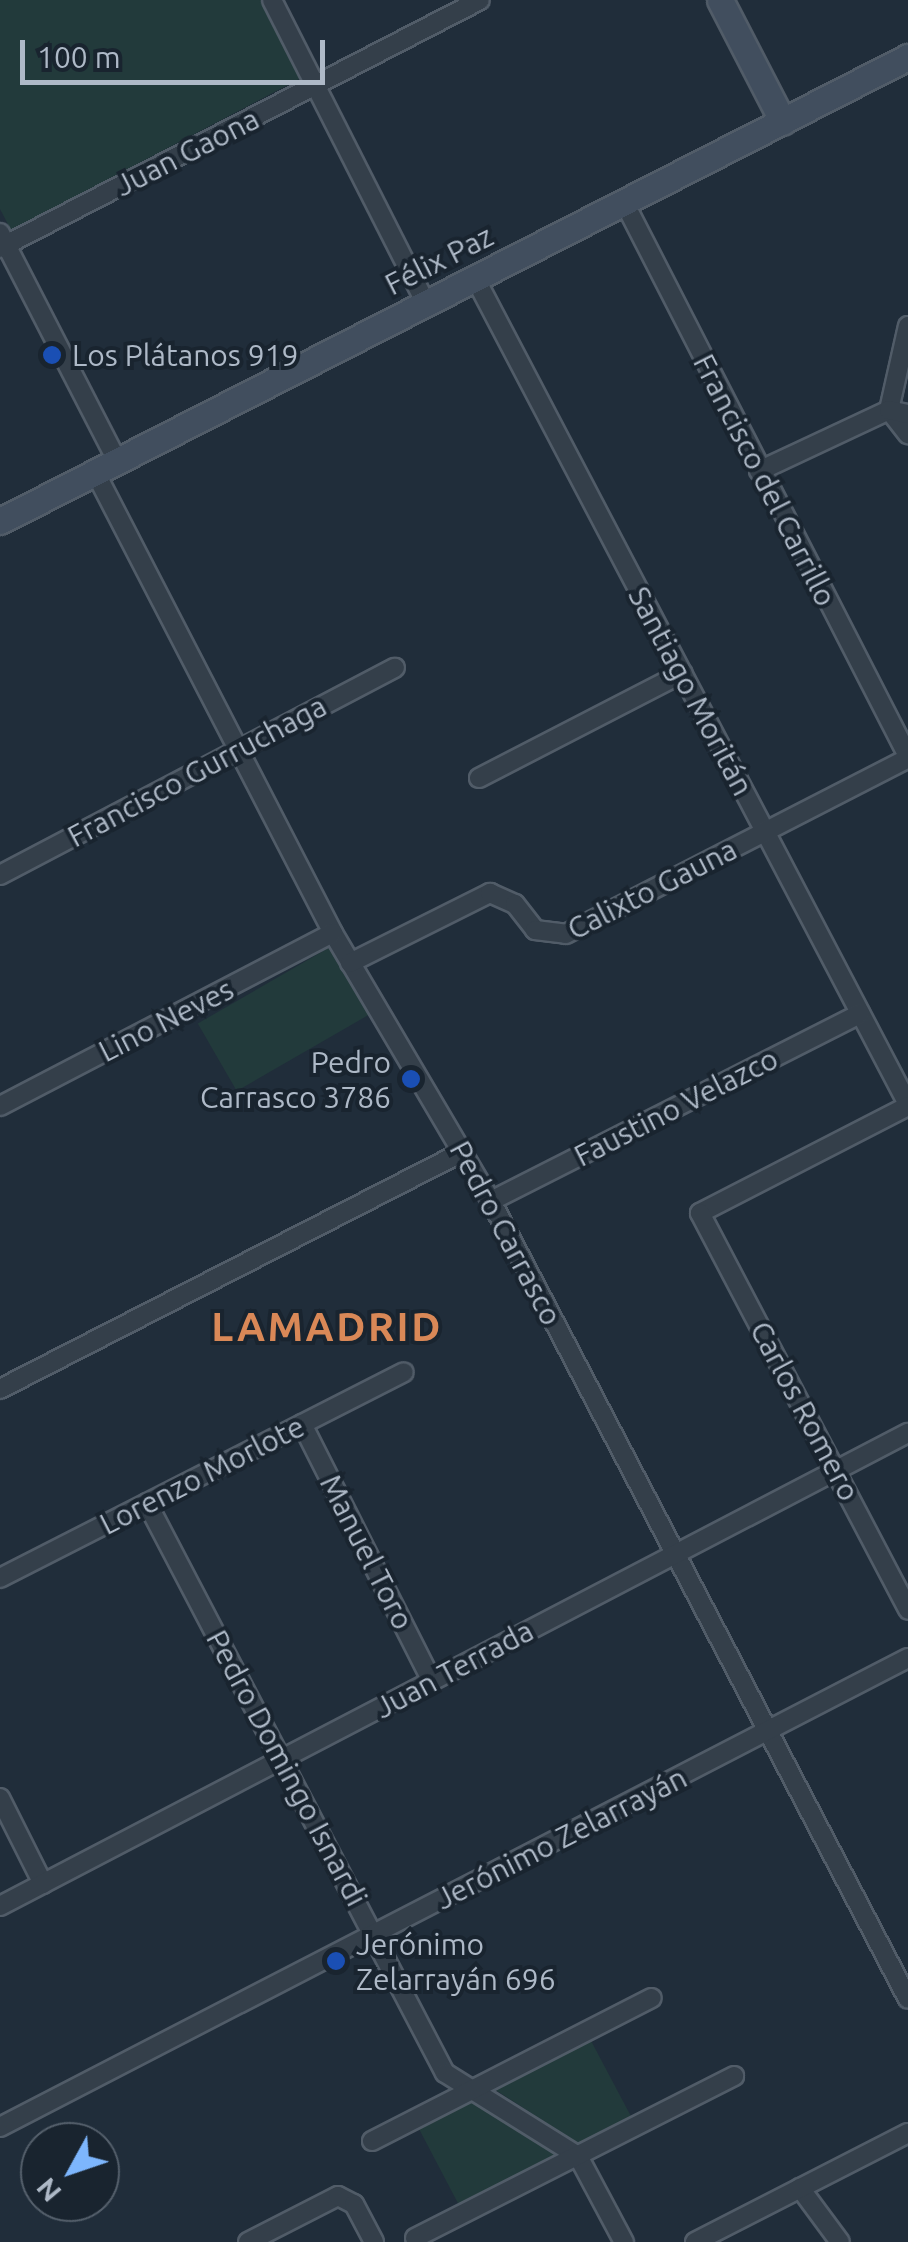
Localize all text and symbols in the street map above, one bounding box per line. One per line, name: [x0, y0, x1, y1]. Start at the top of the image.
scale bar: [25, 20, 330, 82]
text: 100 m: [37, 40, 121, 74]
street label: Juan Gaona: [109, 100, 265, 204]
street label: Félix Paz: [379, 218, 499, 302]
place label: Los Plátanos 919: [72, 337, 298, 373]
marker: Los Plátanos 919: [41, 344, 63, 366]
street label: Francisco del Carrillo: [686, 348, 844, 612]
street label: Santiago Moritán: [621, 581, 761, 801]
street label: Francisco Gurruchaga: [62, 688, 332, 854]
street label: Calixto Gauna: [561, 831, 743, 947]
street label: Lino Neves: [93, 971, 239, 1069]
street label: Faustino Velazco: [568, 1040, 784, 1174]
place label: Pedro Carrasco 3786: [200, 1044, 391, 1114]
marker: Pedro Carrasco 3786: [400, 1068, 422, 1090]
street label: Pedro Carrasco: [442, 1135, 570, 1331]
district label: LAMADRID: [211, 1303, 443, 1351]
street label: Carlos Romero: [743, 1315, 867, 1507]
street label: Lorenzo Morlote: [94, 1408, 310, 1542]
street label: Manuel Toro: [313, 1469, 421, 1635]
street label: Juan Terrada: [369, 1612, 539, 1726]
street label: Pedro Domingo Isnardi: [199, 1624, 375, 1912]
street label: Jerónimo Zelarrayán: [429, 1759, 693, 1917]
place label: Jerónimo Zelarrayán 696: [356, 1926, 556, 1996]
marker: Jerónimo Zelarrayán 696: [325, 1950, 347, 1972]
north arrow: [20, 2122, 120, 2222]
text: N: [30, 2172, 67, 2208]

